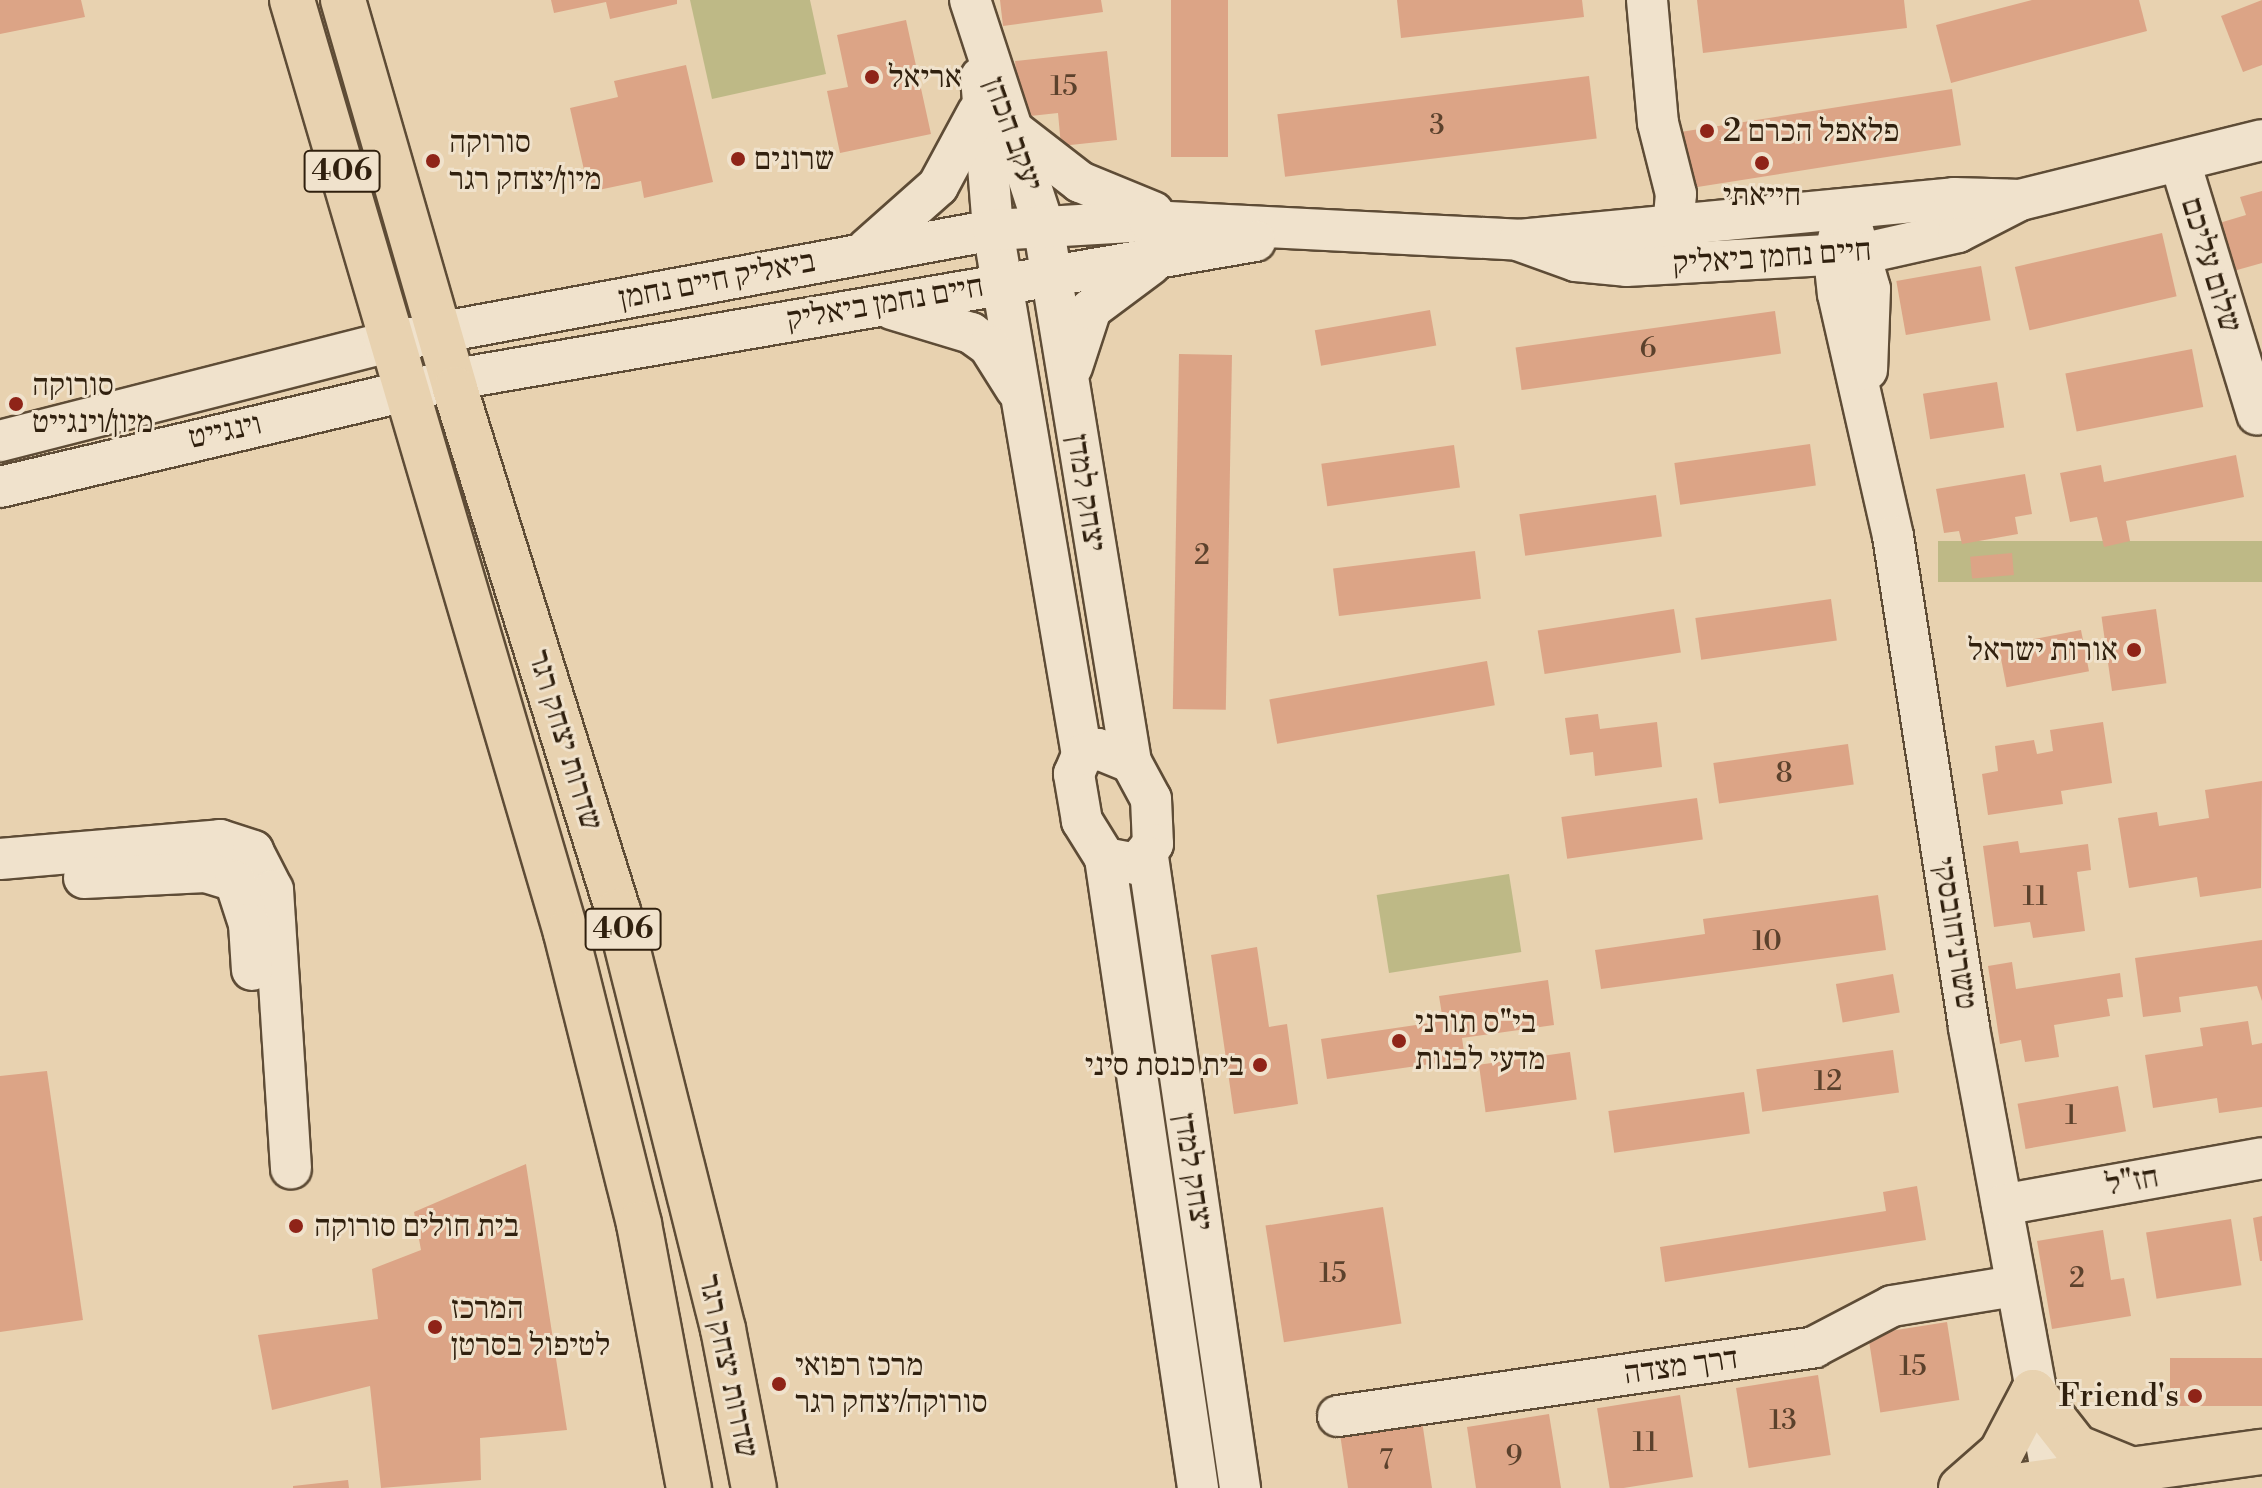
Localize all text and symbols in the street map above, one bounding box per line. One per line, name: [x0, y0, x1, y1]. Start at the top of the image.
place label: אריאל: [888, 58, 962, 96]
marker: אריאל: [863, 68, 881, 86]
house number: 15: [1050, 70, 1078, 104]
street label: יעקב הכהן: [975, 72, 1051, 196]
house number: 3: [1429, 109, 1445, 143]
place label: פלאפל הכרם 2: [1723, 112, 1899, 150]
marker: פלאפל הכרם 2: [1698, 122, 1716, 140]
place label: סורוקה מיון/יצחק רגר: [449, 124, 601, 199]
place label: שרונים: [754, 140, 834, 178]
road number: 406: [302, 145, 382, 197]
marker: שרונים: [729, 150, 747, 168]
marker: סורוקה מיון/יצחק רגר: [424, 152, 442, 170]
marker: חייאתי: [1753, 154, 1771, 172]
place label: חייאתי: [1723, 176, 1801, 214]
street label: שלום עליכם: [2172, 193, 2250, 337]
street label: חיים נחמן ביאליק: [1671, 231, 1873, 283]
street label: ביאליק חיים נחמן: [615, 242, 819, 318]
street label: חיים נחמן ביאליק: [784, 267, 986, 339]
house number: 6: [1640, 332, 1656, 366]
place label: סורוקה מיון/וינגייט: [32, 367, 153, 442]
marker: סורוקה מיון/וינגייט: [7, 395, 25, 413]
street label: וינגייט: [185, 405, 265, 457]
street label: יצחק למדן: [1058, 432, 1114, 554]
house number: 2: [1194, 539, 1210, 573]
place label: אורות ישראל: [1968, 631, 2118, 669]
marker: אורות ישראל: [2125, 641, 2143, 659]
street label: שדרות יצחק רגר: [519, 645, 611, 835]
house number: 8: [1775, 757, 1793, 791]
street label: טשרניחובסקי: [1924, 854, 1986, 1012]
house number: 11: [2022, 880, 2048, 914]
road number: 406: [583, 903, 663, 955]
house number: 10: [1752, 925, 1782, 959]
place label: בי"ס תורני מדעי לבנות: [1415, 1004, 1545, 1079]
marker: בי"ס תורני מדעי לבנות: [1390, 1032, 1408, 1050]
place label: בית כנסת סיני: [1085, 1046, 1244, 1084]
marker: בית כנסת סיני: [1251, 1056, 1269, 1074]
house number: 12: [1814, 1065, 1842, 1099]
house number: 1: [2065, 1099, 2077, 1133]
street label: יצחק למדן: [1165, 1111, 1221, 1233]
street label: חז"ל: [2102, 1157, 2162, 1205]
place label: בית חולים סורוקה: [314, 1207, 519, 1245]
marker: בית חולים סורוקה: [285, 1215, 307, 1237]
house number: 15: [1319, 1257, 1347, 1291]
house number: 2: [2069, 1262, 2085, 1296]
street label: שדרות יצחק רגר: [690, 1271, 766, 1461]
place label: המרכז לטיפול בסרטן: [451, 1290, 610, 1365]
marker: המרכז לטיפול בסרטן: [426, 1318, 444, 1336]
street label: דרך מצדה: [1621, 1339, 1741, 1393]
place label: מרכז רפואי סורוקה/יצחק רגר: [795, 1347, 988, 1422]
house number: 15: [1899, 1350, 1927, 1384]
marker: מרכז רפואי סורוקה/יצחק רגר: [770, 1375, 788, 1393]
place label: Friend's: [2059, 1377, 2179, 1415]
marker: Friend's: [2186, 1387, 2204, 1405]
house number: 13: [1769, 1404, 1797, 1438]
house number: 11: [1632, 1426, 1658, 1460]
house number: 9: [1506, 1440, 1522, 1474]
house number: 7: [1379, 1444, 1393, 1478]

